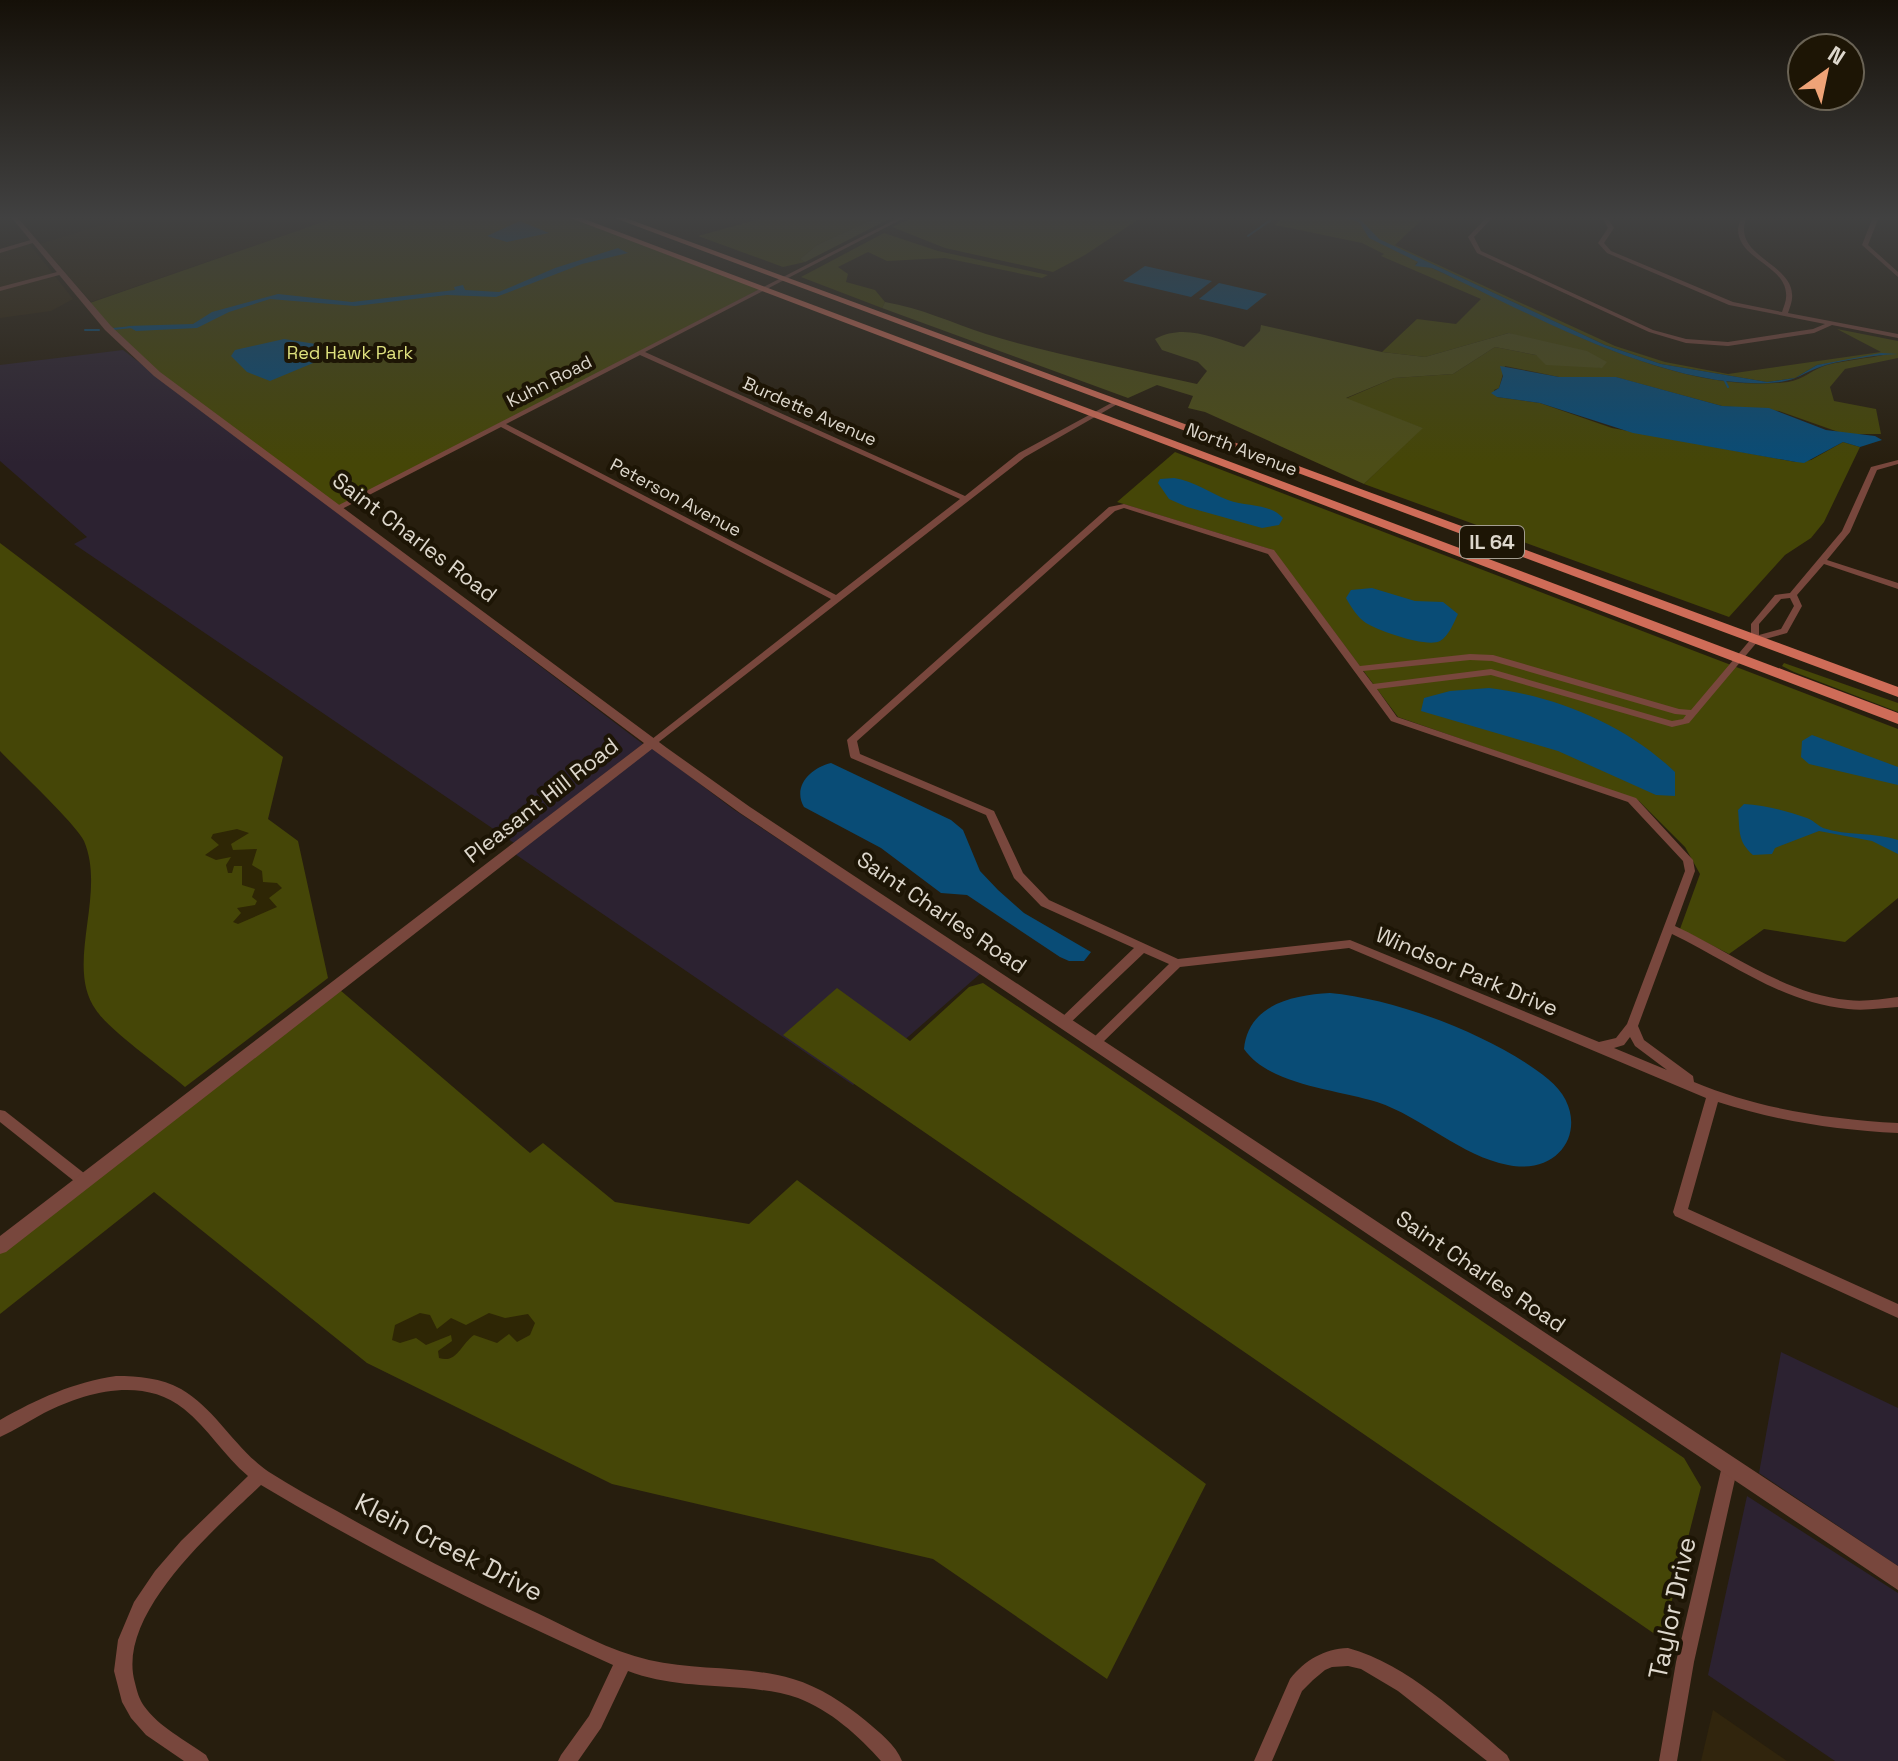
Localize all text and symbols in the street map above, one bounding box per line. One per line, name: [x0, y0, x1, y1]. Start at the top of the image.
north arrow: [1786, 32, 1866, 112]
text: N: [1823, 39, 1851, 71]
park label: Red Hawk Park: [287, 341, 414, 364]
street label: Kuhn Road: [502, 350, 596, 412]
street label: Burdette Avenue: [739, 371, 881, 451]
street label: North Avenue: [1183, 417, 1301, 481]
street label: Peterson Avenue: [606, 453, 746, 541]
street label: Saint Charles Road: [327, 466, 503, 608]
road number: IL 64: [1460, 526, 1524, 558]
street label: Pleasant Hill Road: [458, 731, 624, 869]
street label: Saint Charles Road: [852, 845, 1032, 979]
street label: Windsor Park Drive: [1372, 920, 1562, 1022]
street label: Saint Charles Road: [1391, 1204, 1571, 1338]
street label: Klein Creek Drive: [349, 1485, 549, 1609]
street label: Taylor Drive: [1640, 1534, 1704, 1682]

